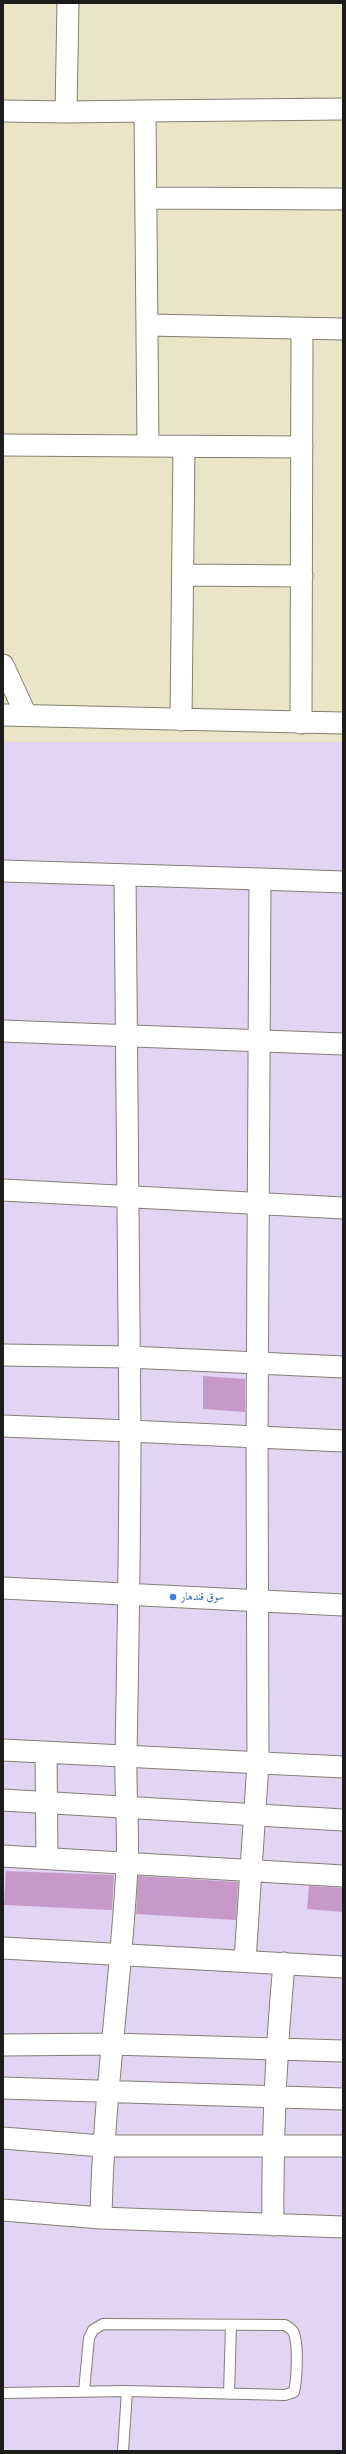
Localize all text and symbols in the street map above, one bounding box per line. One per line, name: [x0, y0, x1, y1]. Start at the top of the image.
place label: سوق قندهار: [181, 1590, 224, 1604]
marker: سوق قندهار: [168, 1592, 178, 1602]

